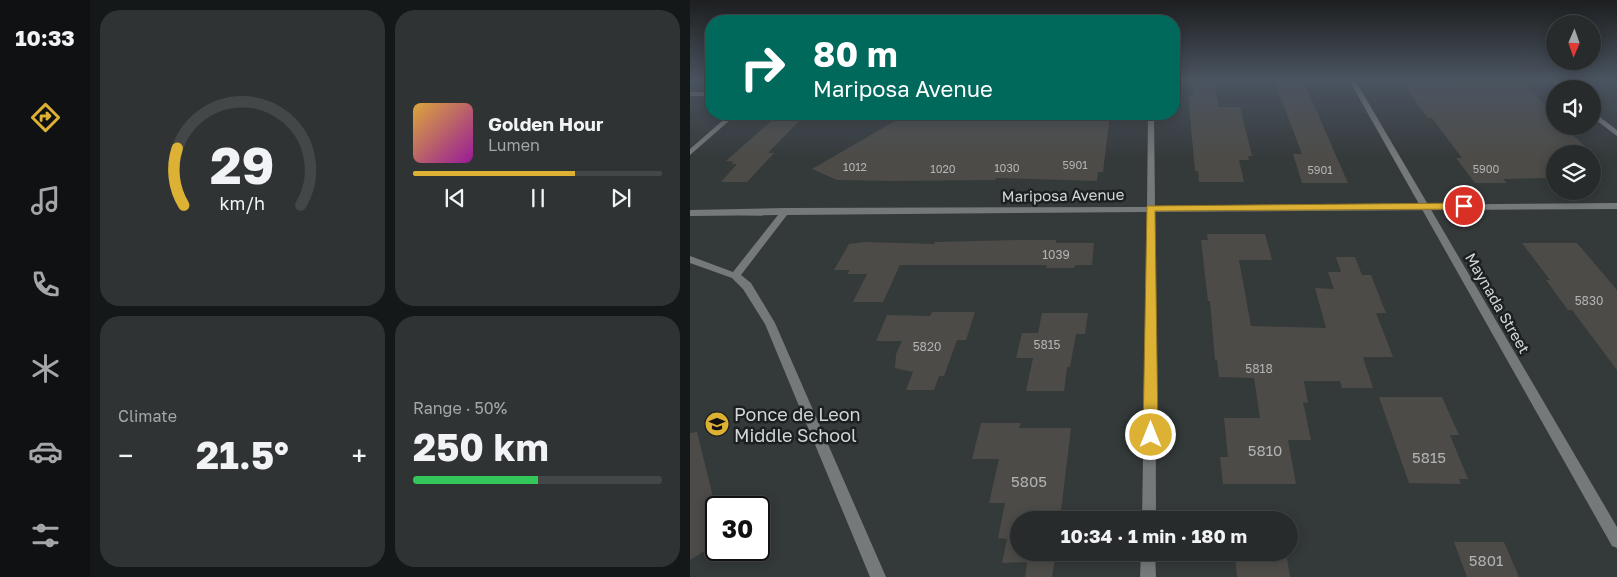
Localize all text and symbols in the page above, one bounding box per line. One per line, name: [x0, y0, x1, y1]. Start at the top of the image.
north arrow: [1546, 15, 1601, 70]
map controls: [1546, 15, 1601, 200]
text: 10:33: [15, 24, 75, 51]
text: 80 m: [813, 33, 898, 75]
icon: right: [730, 35, 795, 100]
text: Mariposa Avenue: [813, 75, 993, 102]
button: sound: [1546, 80, 1601, 135]
icon: directions: [28, 100, 63, 135]
text: Golden Hour: [488, 112, 603, 135]
text: 29: [210, 133, 275, 195]
text: Lumen: [488, 135, 540, 155]
button: layers: [1546, 145, 1601, 200]
house number: 5901: [1062, 158, 1088, 171]
house number: 1012: [843, 160, 867, 173]
house number: 1030: [994, 161, 1020, 174]
house number: 1020: [930, 162, 956, 175]
house number: 5900: [1473, 162, 1500, 175]
house number: 5901: [1307, 163, 1333, 176]
icon: music: [28, 183, 63, 218]
icon: previous: [441, 184, 469, 212]
icon: pause: [524, 184, 552, 212]
icon: next: [607, 184, 635, 212]
street label: Mariposa Avenue: [1002, 185, 1125, 205]
pin: [1443, 185, 1485, 227]
text: km/h: [220, 192, 265, 214]
icon: arrive: [1450, 192, 1478, 220]
house number: 1039: [1042, 247, 1070, 262]
street label: Maynada Street: [1462, 250, 1534, 356]
icon: phone: [28, 267, 63, 302]
house number: 5830: [1575, 293, 1603, 308]
house number: 5815: [1033, 337, 1061, 352]
house number: 5820: [913, 339, 941, 354]
icon: climate: [28, 351, 63, 386]
house number: 5818: [1245, 361, 1273, 376]
text: Range · 50%: [413, 398, 507, 418]
place label: Ponce de Leon Middle School: [734, 403, 861, 446]
text: Climate: [118, 406, 177, 426]
position arrow: [1124, 408, 1176, 460]
school or university icon: Ponce de Leon Middle School: [704, 411, 730, 437]
text: 250 km: [413, 424, 549, 469]
text: 21.5°: [196, 432, 289, 477]
icon: car: [28, 434, 63, 469]
text: −: [118, 439, 133, 472]
text: +: [352, 439, 367, 472]
house number: 5810: [1248, 441, 1282, 459]
house number: 5815: [1412, 448, 1446, 466]
house number: 5805: [1011, 472, 1047, 490]
speed limit sign: 30: [705, 496, 770, 561]
icon: filters: [28, 518, 63, 553]
text: 10:34 · 1 min · 180 m: [1061, 524, 1247, 547]
house number: 5801: [1469, 551, 1503, 569]

